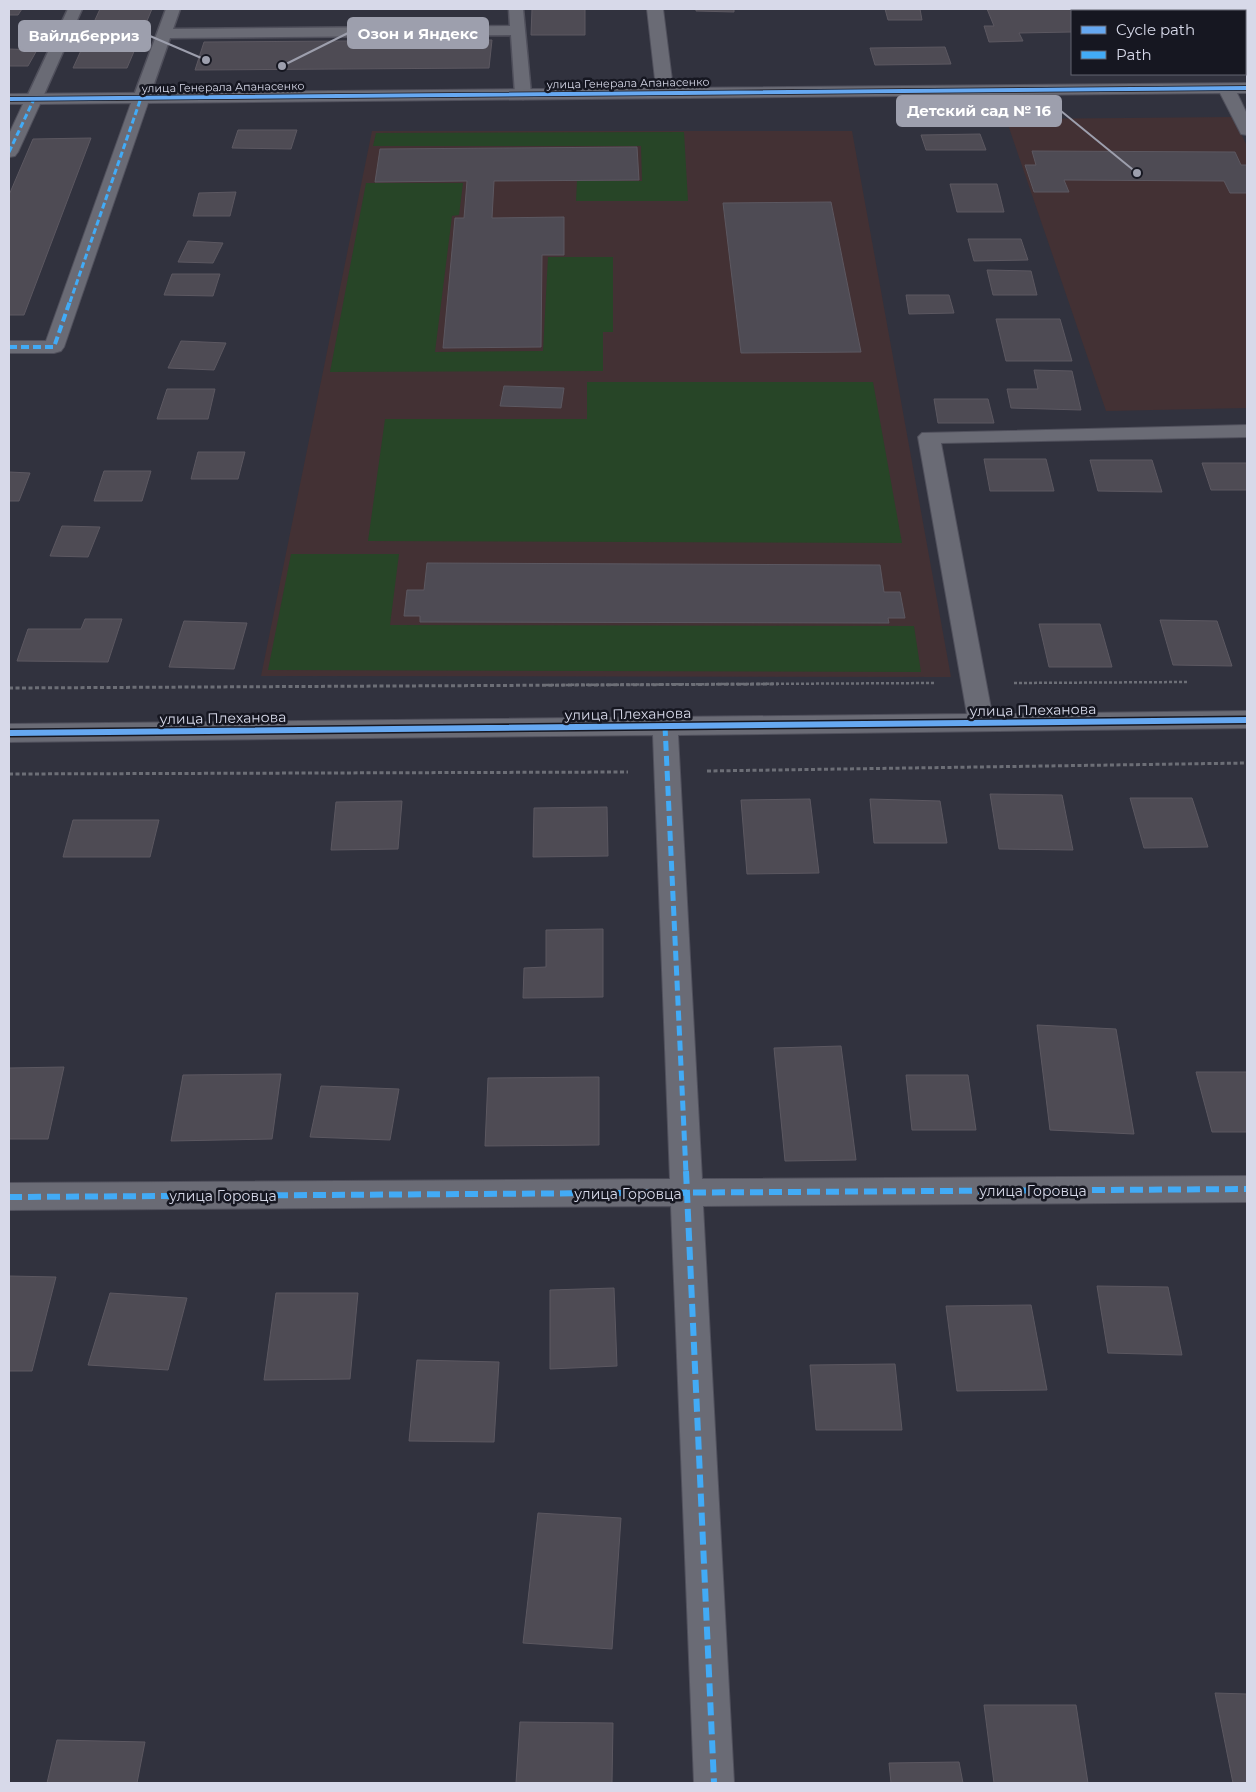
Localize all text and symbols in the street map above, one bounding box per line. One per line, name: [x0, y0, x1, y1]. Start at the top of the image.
legend: [1071, 10, 1246, 75]
callout: Озон и Яндекс: [348, 18, 488, 48]
text: Cycle path: [1116, 20, 1195, 39]
callout: Вайлдберриз: [19, 21, 150, 51]
text: Озон и Яндекс: [358, 24, 478, 43]
text: Вайлдберриз: [28, 26, 140, 45]
text: Path: [1116, 45, 1152, 64]
street label: улица Генерала Апанасенко: [546, 75, 709, 91]
street label: улица Генерала Апанасенко: [141, 79, 304, 95]
callout: Детский сад № 16: [897, 96, 1061, 126]
text: Детский сад № 16: [907, 101, 1052, 120]
street label: улица Плеханова: [969, 700, 1096, 720]
street label: улица Плеханова: [564, 704, 691, 724]
street label: улица Плеханова: [159, 708, 286, 728]
street label: улица Горовца: [978, 1182, 1087, 1200]
street label: улица Горовца: [573, 1185, 682, 1203]
street label: улица Горовца: [168, 1187, 277, 1205]

